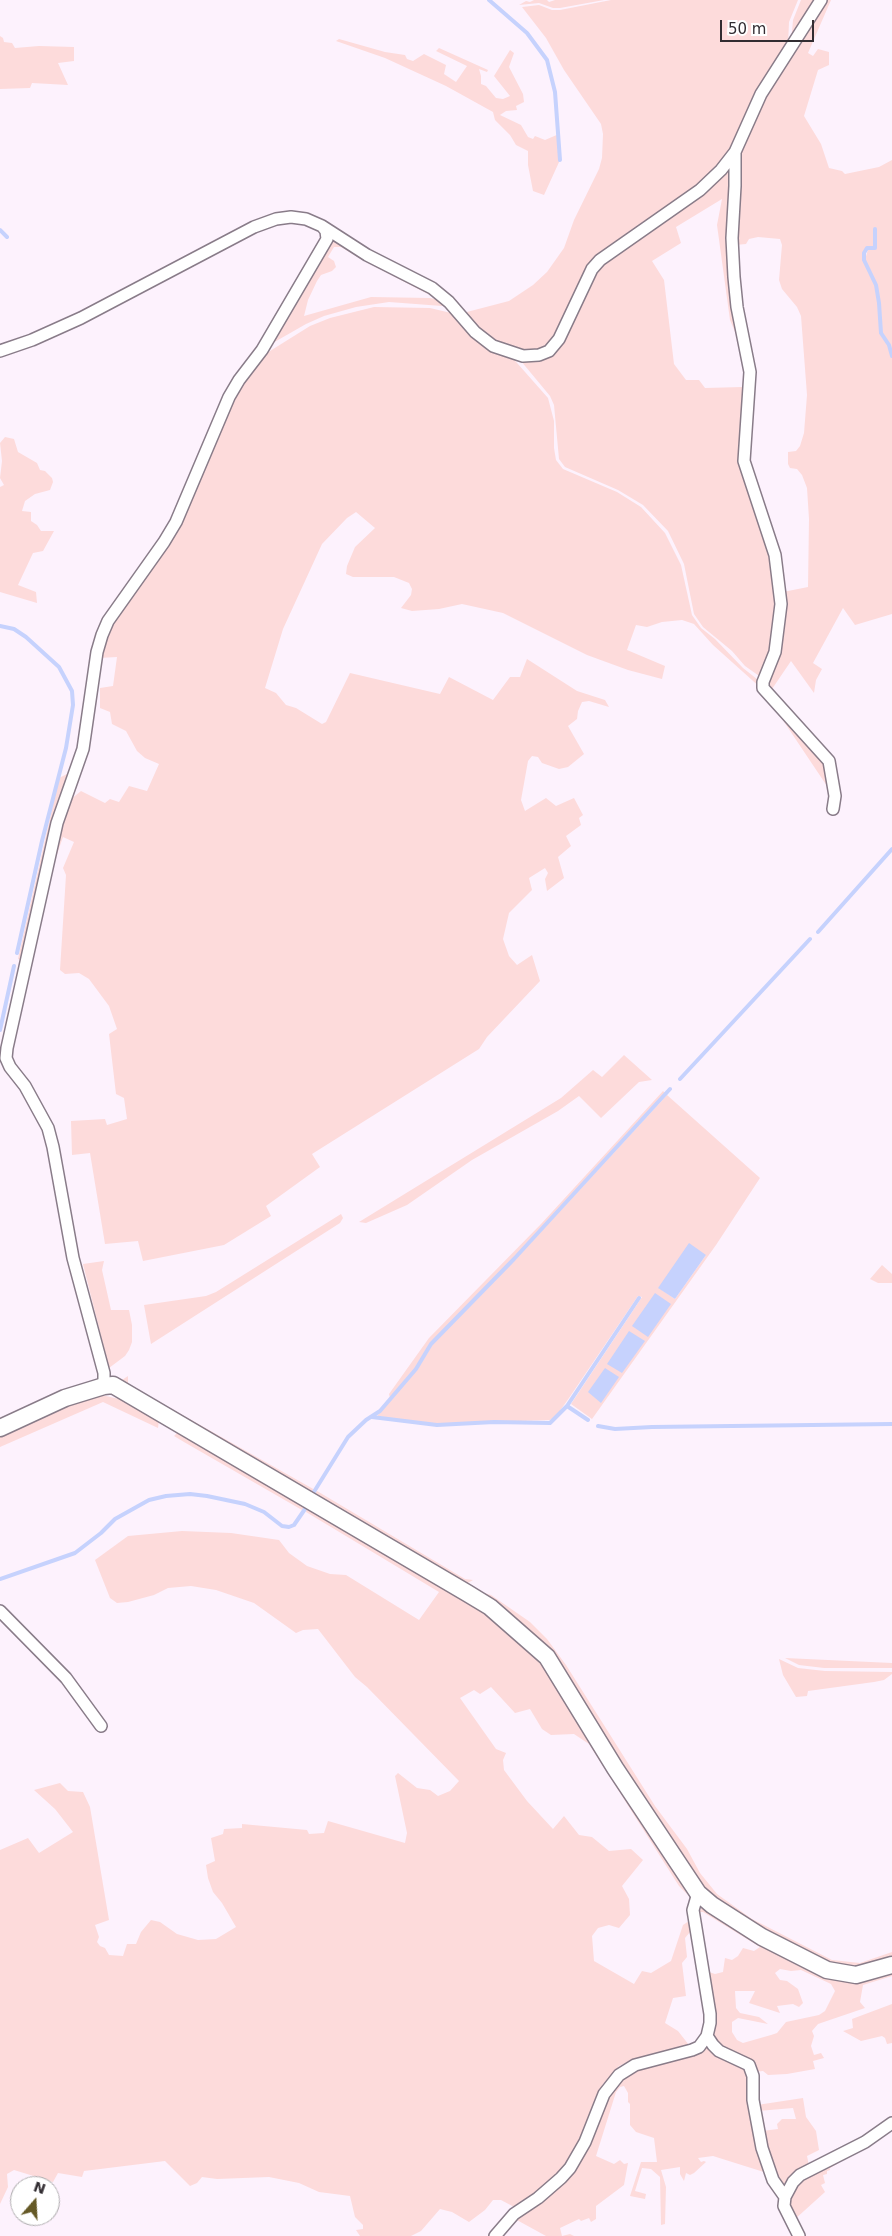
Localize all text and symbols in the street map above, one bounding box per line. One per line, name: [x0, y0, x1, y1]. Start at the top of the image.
scale bar: [722, 10, 816, 42]
text: 50 m: [728, 20, 766, 38]
north arrow: [10, 2176, 60, 2226]
text: N: [31, 2178, 48, 2197]

